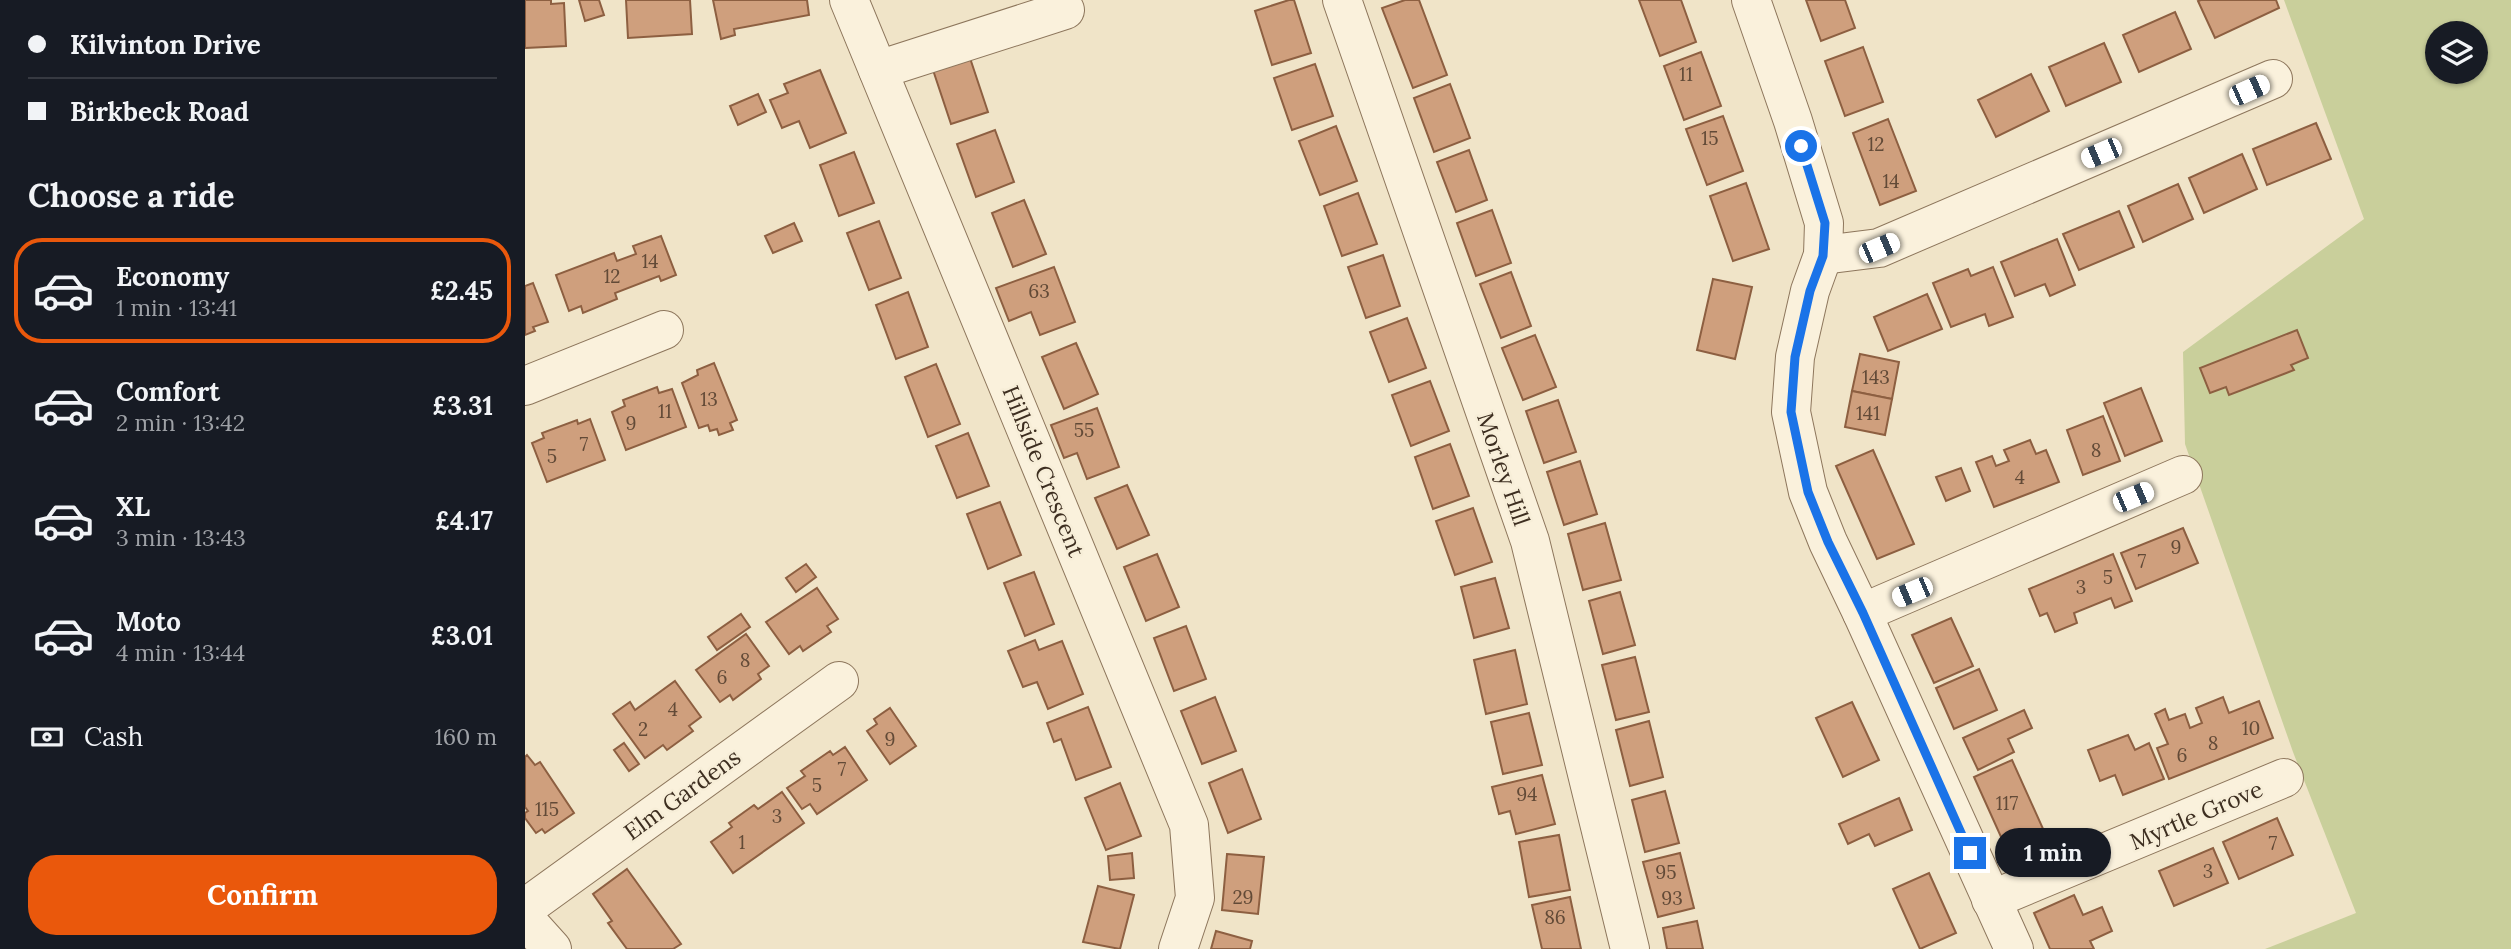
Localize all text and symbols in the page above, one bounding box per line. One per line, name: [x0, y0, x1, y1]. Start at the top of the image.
map controls: [2425, 21, 2488, 84]
button: layers: [2425, 21, 2488, 84]
text: Kilvinton Drive: [70, 28, 261, 61]
house number: 11: [1679, 62, 1693, 86]
car: [2226, 72, 2273, 108]
text: Birkbeck Road: [70, 95, 249, 128]
house number: 15: [1701, 126, 1719, 150]
route start: [1785, 130, 1817, 162]
house number: 12: [1867, 132, 1885, 156]
car: [2078, 135, 2125, 171]
house number: 14: [1882, 169, 1900, 193]
text: Choose a ride: [28, 175, 235, 216]
car: [1856, 230, 1903, 266]
house number: 14: [641, 249, 659, 273]
icon: car: [32, 259, 95, 322]
text: Economy: [116, 260, 229, 293]
house number: 12: [603, 264, 621, 288]
text: £2.45: [430, 274, 493, 307]
house number: 63: [1028, 279, 1050, 303]
text: 1 min · 13:41: [116, 293, 237, 322]
house number: 143: [1862, 365, 1890, 389]
icon: car: [32, 374, 95, 437]
text: Comfort: [116, 375, 220, 408]
street label: Hillside Crescent: [996, 381, 1092, 561]
house number: 13: [700, 387, 718, 411]
text: £3.31: [432, 389, 493, 422]
house number: 11: [658, 399, 672, 423]
house number: 141: [1856, 401, 1880, 425]
text: 2 min · 13:42: [116, 408, 245, 437]
street label: Morley Hill: [1471, 409, 1537, 529]
house number: 9: [626, 411, 636, 435]
house number: 55: [1074, 418, 1094, 442]
house number: 7: [580, 432, 589, 456]
house number: 8: [2091, 438, 2101, 462]
house number: 5: [547, 444, 557, 468]
house number: 4: [2015, 465, 2025, 489]
car: [2110, 479, 2157, 515]
icon: car: [32, 489, 95, 552]
text: XL: [116, 490, 150, 523]
text: £4.17: [435, 504, 493, 537]
text: 3 min · 13:43: [116, 523, 246, 552]
house number: 9: [2171, 535, 2181, 559]
house number: 7: [2138, 549, 2147, 573]
house number: 5: [2103, 565, 2113, 589]
car: [1889, 574, 1936, 610]
house number: 3: [2076, 575, 2086, 599]
icon: car: [32, 604, 95, 667]
text: Moto: [116, 605, 181, 638]
text: £3.01: [431, 619, 493, 652]
text: 4 min · 13:44: [116, 638, 245, 667]
house number: 8: [740, 648, 750, 672]
house number: 6: [717, 665, 728, 689]
house number: 4: [668, 697, 678, 721]
house number: 10: [2242, 716, 2260, 740]
house number: 2: [638, 717, 648, 741]
icon: cash: [28, 718, 66, 756]
text: Cash: [84, 720, 143, 753]
text: 160 m: [434, 722, 497, 751]
house number: 9: [885, 727, 895, 751]
house number: 8: [2208, 731, 2218, 755]
street label: Elm Gardens: [618, 742, 746, 846]
house number: 6: [2177, 743, 2188, 767]
house number: 7: [838, 757, 847, 781]
house number: 5: [812, 773, 822, 797]
street label: Myrtle Grove: [2125, 774, 2267, 856]
house number: 94: [1516, 782, 1538, 806]
house number: 117: [1996, 791, 2019, 815]
house number: 115: [535, 797, 559, 821]
house number: 3: [772, 804, 782, 828]
callout: 1 min: [1995, 828, 2110, 878]
house number: 1: [739, 830, 746, 854]
house number: 7: [2269, 831, 2278, 855]
route end: [1954, 837, 1986, 869]
text: 1 min: [2024, 838, 2082, 867]
button: Confirm: [28, 855, 497, 935]
house number: 3: [2203, 859, 2213, 883]
house number: 95: [1655, 860, 1677, 884]
house number: 29: [1232, 885, 1254, 909]
house number: 93: [1661, 886, 1683, 910]
house number: 86: [1544, 905, 1566, 929]

